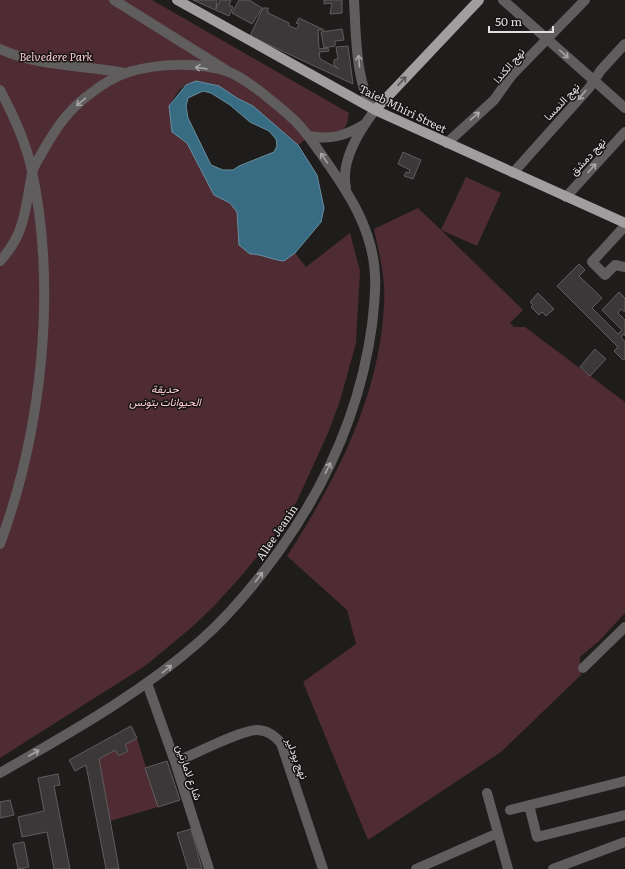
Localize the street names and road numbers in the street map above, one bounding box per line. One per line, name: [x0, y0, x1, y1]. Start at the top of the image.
street label: نهج الكندا: [488, 44, 528, 87]
street label: نهج النمسا: [539, 79, 583, 124]
street label: Taieb Mhiri Street: [357, 80, 450, 136]
street label: نهج دمشق: [565, 134, 609, 179]
street label: Allee Jeanin: [251, 501, 301, 563]
street label: نهج بودلير: [281, 734, 313, 782]
street label: شارع لامارتين: [172, 742, 207, 803]

